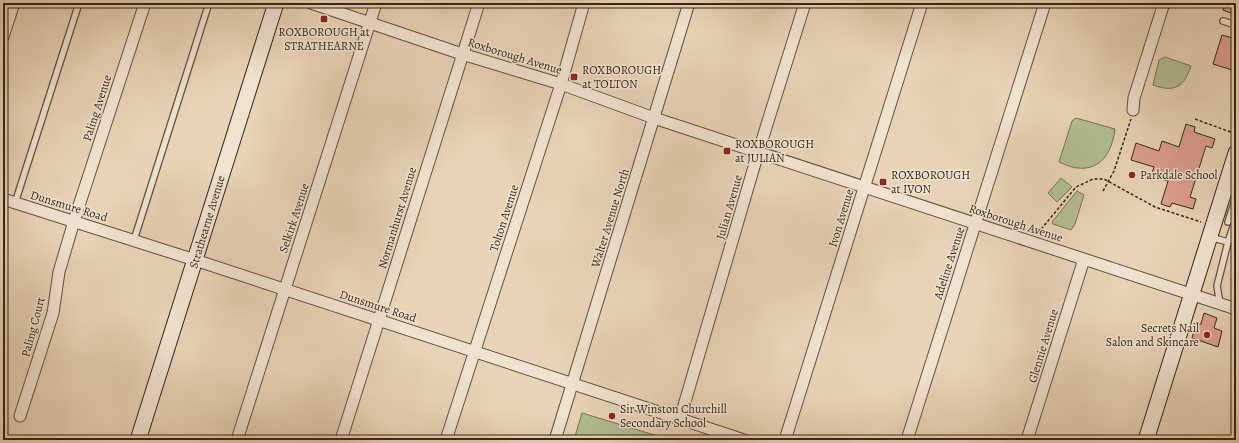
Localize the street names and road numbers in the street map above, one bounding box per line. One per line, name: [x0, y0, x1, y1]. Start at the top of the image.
street label: Roxborough Avenue: [466, 34, 564, 78]
street label: Paling Avenue: [79, 73, 115, 143]
street label: Normanhurst Avenue: [374, 165, 420, 271]
street label: Walter Avenue North: [587, 166, 633, 270]
street label: Julian Avenue: [712, 173, 746, 241]
street label: Strathearne Avenue: [185, 174, 229, 270]
street label: Selkirk Avenue: [275, 181, 313, 255]
street label: Tolton Avenue: [486, 183, 522, 253]
street label: Dunsmure Road: [28, 187, 110, 226]
street label: Ivon Avenue: [825, 187, 857, 249]
street label: Roxborough Avenue: [967, 200, 1065, 246]
street label: Adeline Avenue: [929, 225, 968, 302]
street label: Dunsmure Road: [337, 286, 419, 326]
street label: Paling Court: [17, 295, 49, 359]
street label: Glennie Avenue: [1024, 307, 1062, 385]

